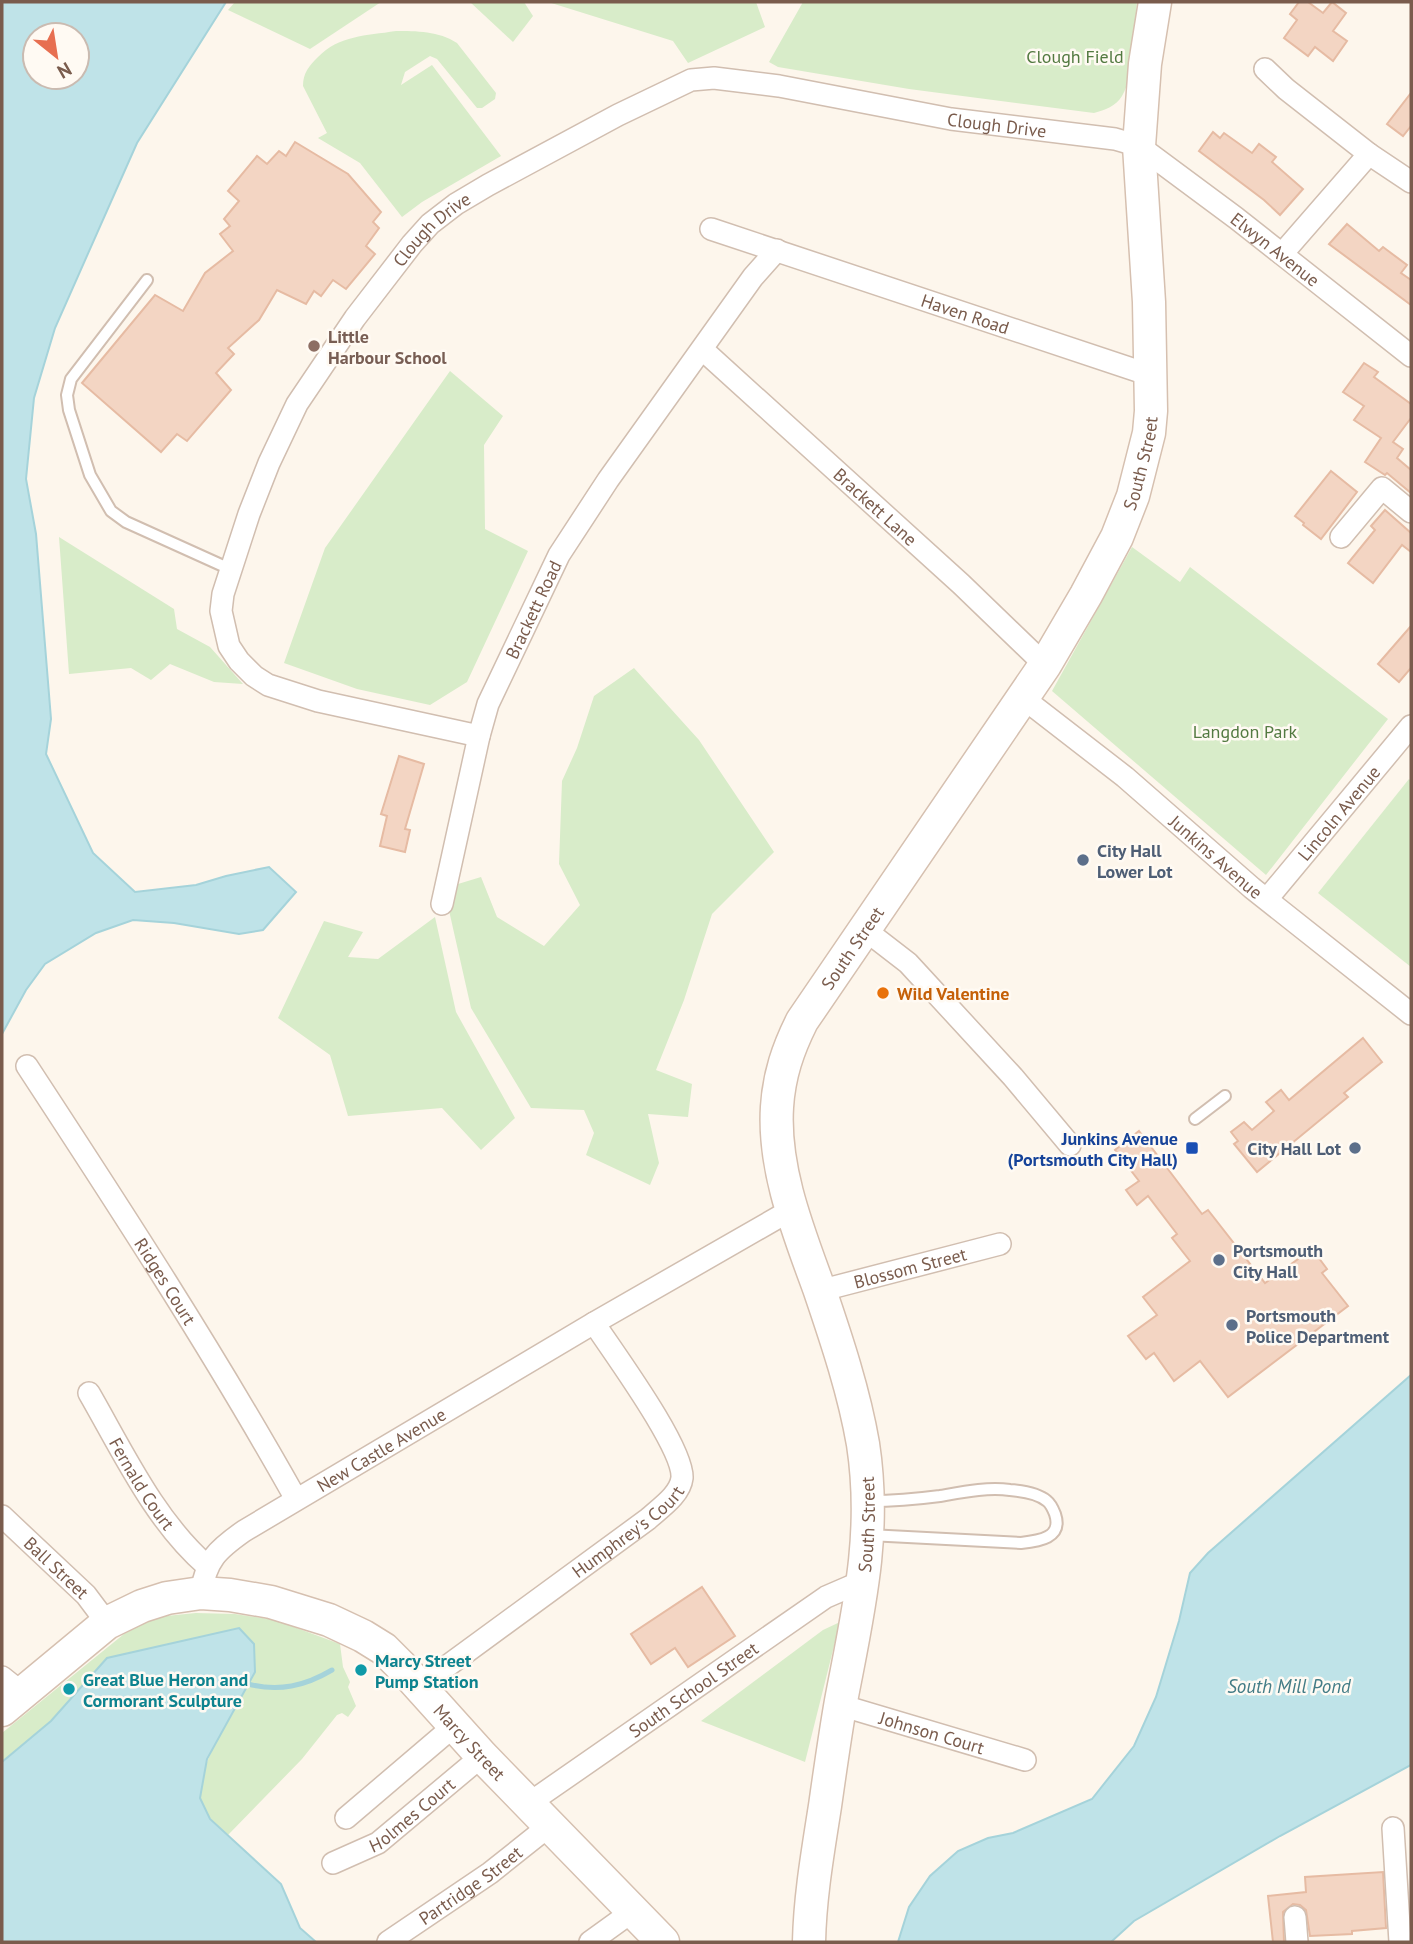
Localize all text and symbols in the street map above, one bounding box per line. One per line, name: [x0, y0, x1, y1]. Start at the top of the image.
north arrow: [21, 21, 91, 91]
park label: Clough Field: [1026, 45, 1124, 68]
text: N: [53, 57, 76, 84]
street label: Clough Drive: [946, 107, 1048, 142]
street label: Clough Drive: [387, 187, 474, 271]
street label: Elwyn Avenue: [1226, 207, 1325, 291]
street label: Haven Road: [918, 288, 1012, 339]
place label: Little Harbour School: [328, 325, 447, 369]
marker: Little Harbour School: [306, 338, 322, 354]
street label: South Street: [1117, 415, 1162, 513]
street label: Brackett Lane: [829, 463, 922, 550]
street label: Brackett Road: [500, 556, 566, 662]
park label: Langdon Park: [1193, 720, 1298, 743]
street label: Lincoln Avenue: [1292, 761, 1385, 865]
street label: Junkins Avenue: [1164, 809, 1267, 903]
place label: City Hall Lower Lot: [1097, 839, 1173, 883]
marker: City Hall Lower Lot: [1075, 852, 1091, 868]
street label: South Street: [816, 902, 888, 994]
place label: Wild Valentine: [897, 982, 1009, 1005]
marker: Wild Valentine: [875, 985, 891, 1001]
place label: Junkins Avenue (Portsmouth City Hall): [1007, 1127, 1178, 1171]
place label: City Hall Lot: [1247, 1137, 1342, 1160]
marker: Junkins Avenue (Portsmouth City Hall): [1184, 1140, 1200, 1156]
marker: City Hall Lot: [1347, 1140, 1363, 1156]
street label: Ridges Court: [130, 1233, 202, 1329]
place label: Portsmouth City Hall: [1233, 1239, 1323, 1283]
street label: Blossom Street: [851, 1242, 969, 1293]
marker: Portsmouth City Hall: [1211, 1252, 1227, 1268]
place label: Portsmouth Police Department: [1246, 1304, 1390, 1348]
marker: Portsmouth Police Department: [1224, 1317, 1240, 1333]
street label: New Castle Avenue: [312, 1402, 450, 1497]
street label: Fernald Court: [105, 1433, 180, 1534]
street label: South Street: [852, 1476, 879, 1573]
street label: Humphrey's Court: [567, 1481, 689, 1583]
street label: Ball Street: [19, 1531, 94, 1603]
street label: South School Street: [624, 1636, 762, 1742]
place label: Marcy Street Pump Station: [375, 1649, 479, 1693]
marker: Marcy Street Pump Station: [353, 1662, 369, 1678]
place label: Great Blue Heron and Cormorant Sculpture: [83, 1668, 248, 1712]
water label: South Mill Pond: [1227, 1674, 1352, 1698]
marker: Great Blue Heron and Cormorant Sculpture: [61, 1681, 77, 1697]
street label: Marcy Street: [429, 1699, 511, 1785]
street label: Johnson Court: [876, 1706, 987, 1759]
street label: Holmes Court: [365, 1772, 459, 1857]
street label: Partridge Street: [414, 1841, 527, 1930]

